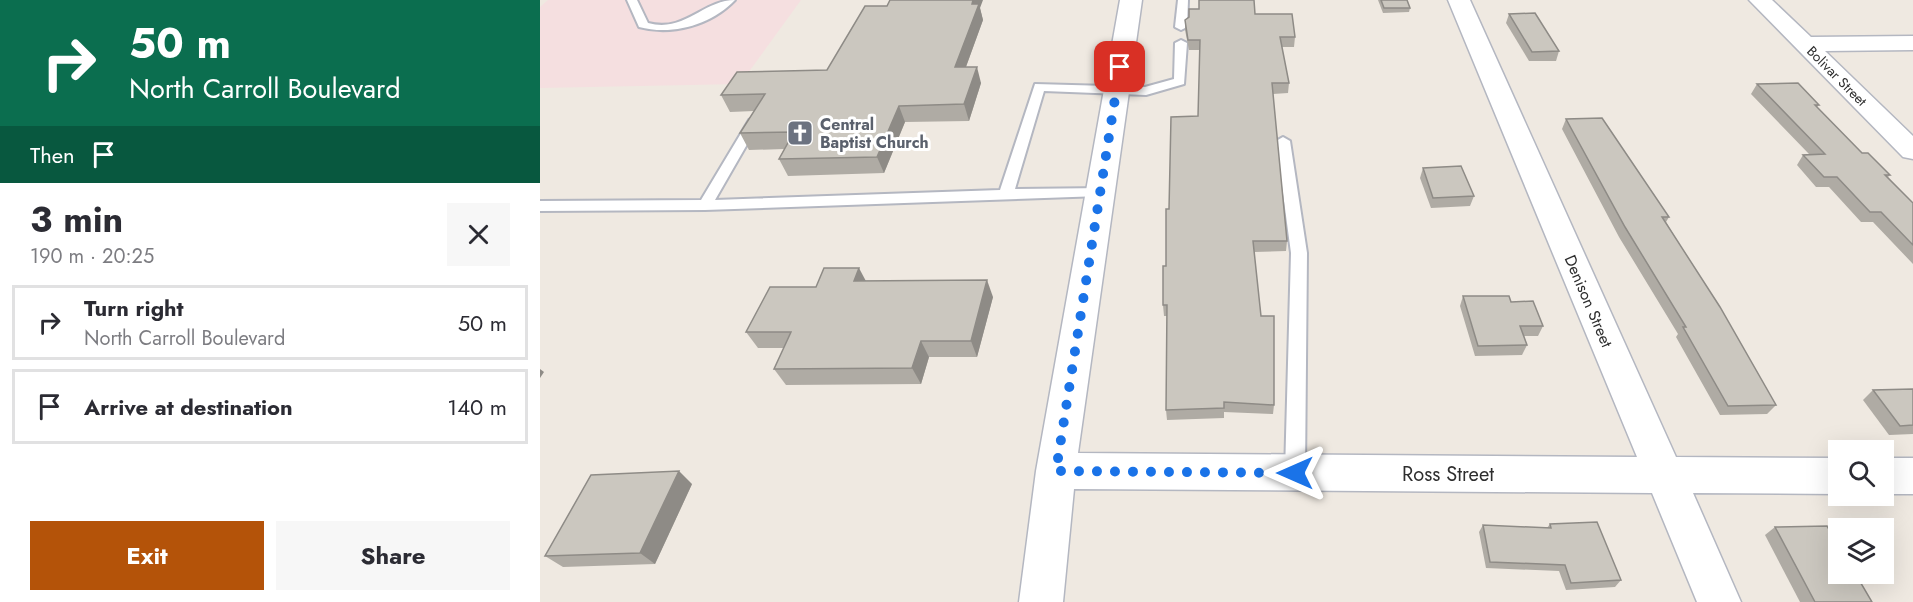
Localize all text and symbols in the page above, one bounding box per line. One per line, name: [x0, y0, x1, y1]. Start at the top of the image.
text: 50 m: [129, 13, 231, 74]
icon: right: [30, 24, 108, 102]
pin: [1094, 41, 1145, 92]
street label: Bolivar Street: [1802, 41, 1872, 111]
icon: arrive: [1103, 50, 1136, 83]
text: North Carroll Boulevard: [129, 69, 401, 108]
place label: Central Baptist Church: [820, 113, 929, 154]
church icon: Central Baptist Church: [785, 118, 815, 148]
icon: arrive: [87, 138, 120, 171]
text: Then: [30, 139, 75, 171]
text: 3 min: [30, 193, 123, 245]
button: close: [447, 203, 510, 266]
text: 190 m · 20:25: [30, 242, 154, 271]
street label: Denison Street: [1559, 251, 1618, 351]
text: Turn right: [84, 292, 184, 324]
icon: right: [33, 306, 66, 339]
text: 50 m: [458, 307, 507, 339]
text: North Carroll Boulevard: [84, 324, 285, 353]
icon: arrive: [33, 390, 66, 423]
text: Arrive at destination: [84, 391, 293, 423]
text: 140 m: [447, 391, 507, 423]
map controls: [1828, 440, 1894, 584]
button: search: [1828, 440, 1894, 506]
position arrow: [1263, 441, 1327, 505]
street label: Ross Street: [1402, 460, 1494, 489]
button: layers: [1828, 518, 1894, 584]
button: Exit: [30, 521, 264, 590]
button: Share: [276, 521, 510, 590]

